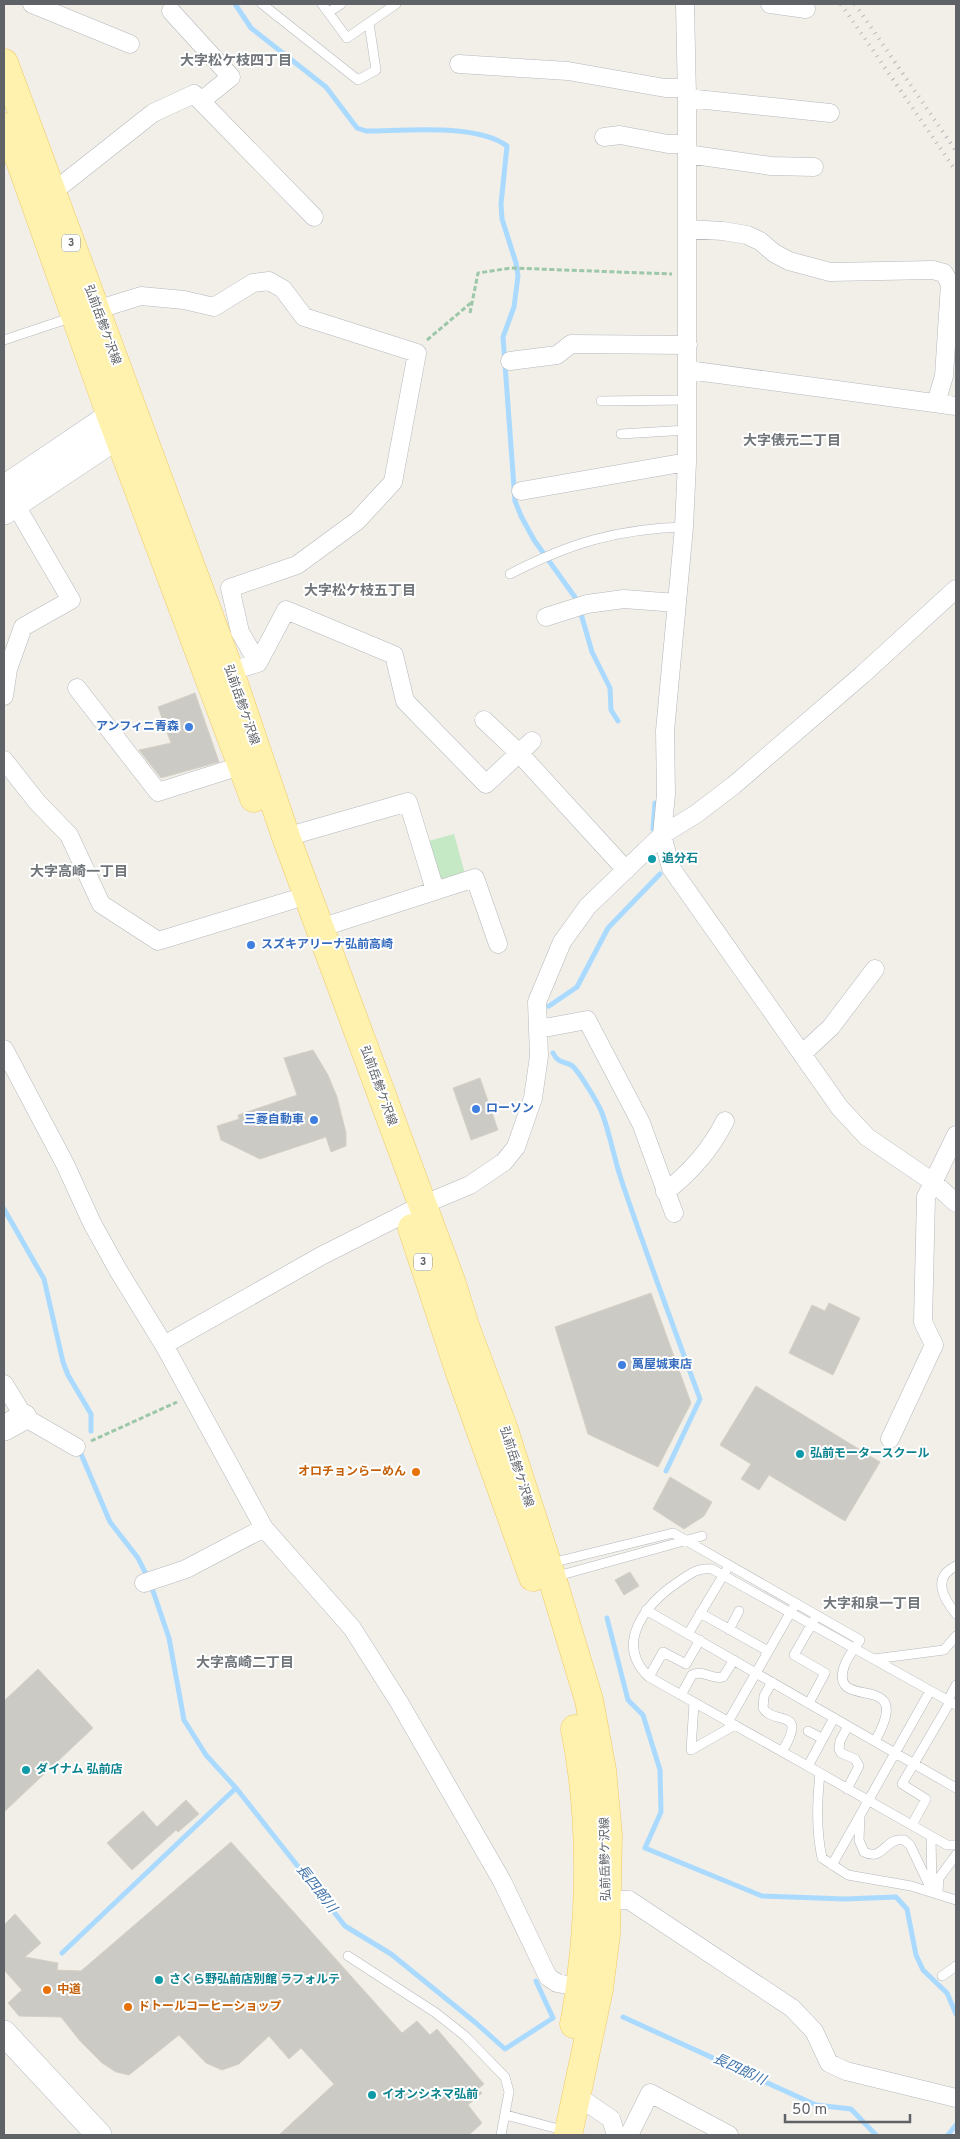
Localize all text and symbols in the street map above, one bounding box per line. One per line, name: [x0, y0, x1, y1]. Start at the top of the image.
district label: 大字松ケ枝四丁目: [180, 53, 292, 70]
road number: 3: [62, 234, 80, 252]
street label: 弘前岳鰺ケ沢線: [80, 283, 124, 367]
district label: 大字俵元二丁目: [743, 432, 841, 450]
district label: 大字松ケ枝五丁目: [304, 583, 416, 600]
street label: 弘前岳鰺ケ沢線: [220, 663, 262, 747]
place label: アンフィニ青森: [96, 719, 179, 735]
marker: アンフィニ青森: [183, 721, 195, 733]
place label: 追分石: [662, 851, 698, 867]
marker: 追分石: [646, 853, 658, 865]
district label: 大字高崎一丁目: [30, 864, 128, 881]
place label: スズキアリーナ弘前高崎: [261, 937, 393, 953]
marker: スズキアリーナ弘前高崎: [245, 939, 257, 951]
street label: 弘前岳鰺ケ沢線: [356, 1044, 400, 1128]
place label: ローソン: [486, 1101, 534, 1117]
marker: ローソン: [470, 1103, 482, 1115]
place label: 三菱自動車: [244, 1112, 304, 1128]
marker: 三菱自動車: [308, 1114, 320, 1126]
road number: 3: [414, 1254, 432, 1270]
place label: 萬屋城東店: [632, 1357, 692, 1373]
marker: 萬屋城東店: [616, 1359, 628, 1371]
street label: 弘前岳鰺ケ沢線: [495, 1425, 537, 1509]
place label: 弘前モータースクール: [810, 1446, 929, 1462]
marker: 弘前モータースクール: [794, 1448, 806, 1460]
place label: オロチョンらーめん: [298, 1464, 406, 1480]
marker: オロチョンらーめん: [410, 1466, 422, 1478]
district label: 大字和泉一丁目: [823, 1595, 921, 1613]
district label: 大字高崎二丁目: [196, 1655, 294, 1672]
place label: ダイナム 弘前店: [36, 1762, 122, 1778]
marker: ダイナム 弘前店: [20, 1764, 32, 1776]
street label: 弘前岳鰺ケ沢線: [597, 1817, 615, 1901]
water label: 長四郎川: [292, 1862, 341, 1918]
place label: さくら野弘前店別館 ラフォルテ: [169, 1972, 340, 1988]
marker: さくら野弘前店別館 ラフォルテ: [153, 1974, 165, 1986]
place label: 中道: [57, 1982, 81, 1998]
marker: 中道: [41, 1984, 53, 1996]
place label: ドトールコーヒーショップ: [138, 1999, 282, 2015]
marker: ドトールコーヒーショップ: [122, 2001, 134, 2013]
water label: 長四郎川: [710, 2050, 770, 2090]
place label: イオンシネマ弘前: [382, 2087, 478, 2103]
marker: イオンシネマ弘前: [366, 2089, 378, 2101]
scale bar: [785, 2092, 910, 2124]
text: 50 m: [792, 2101, 827, 2120]

